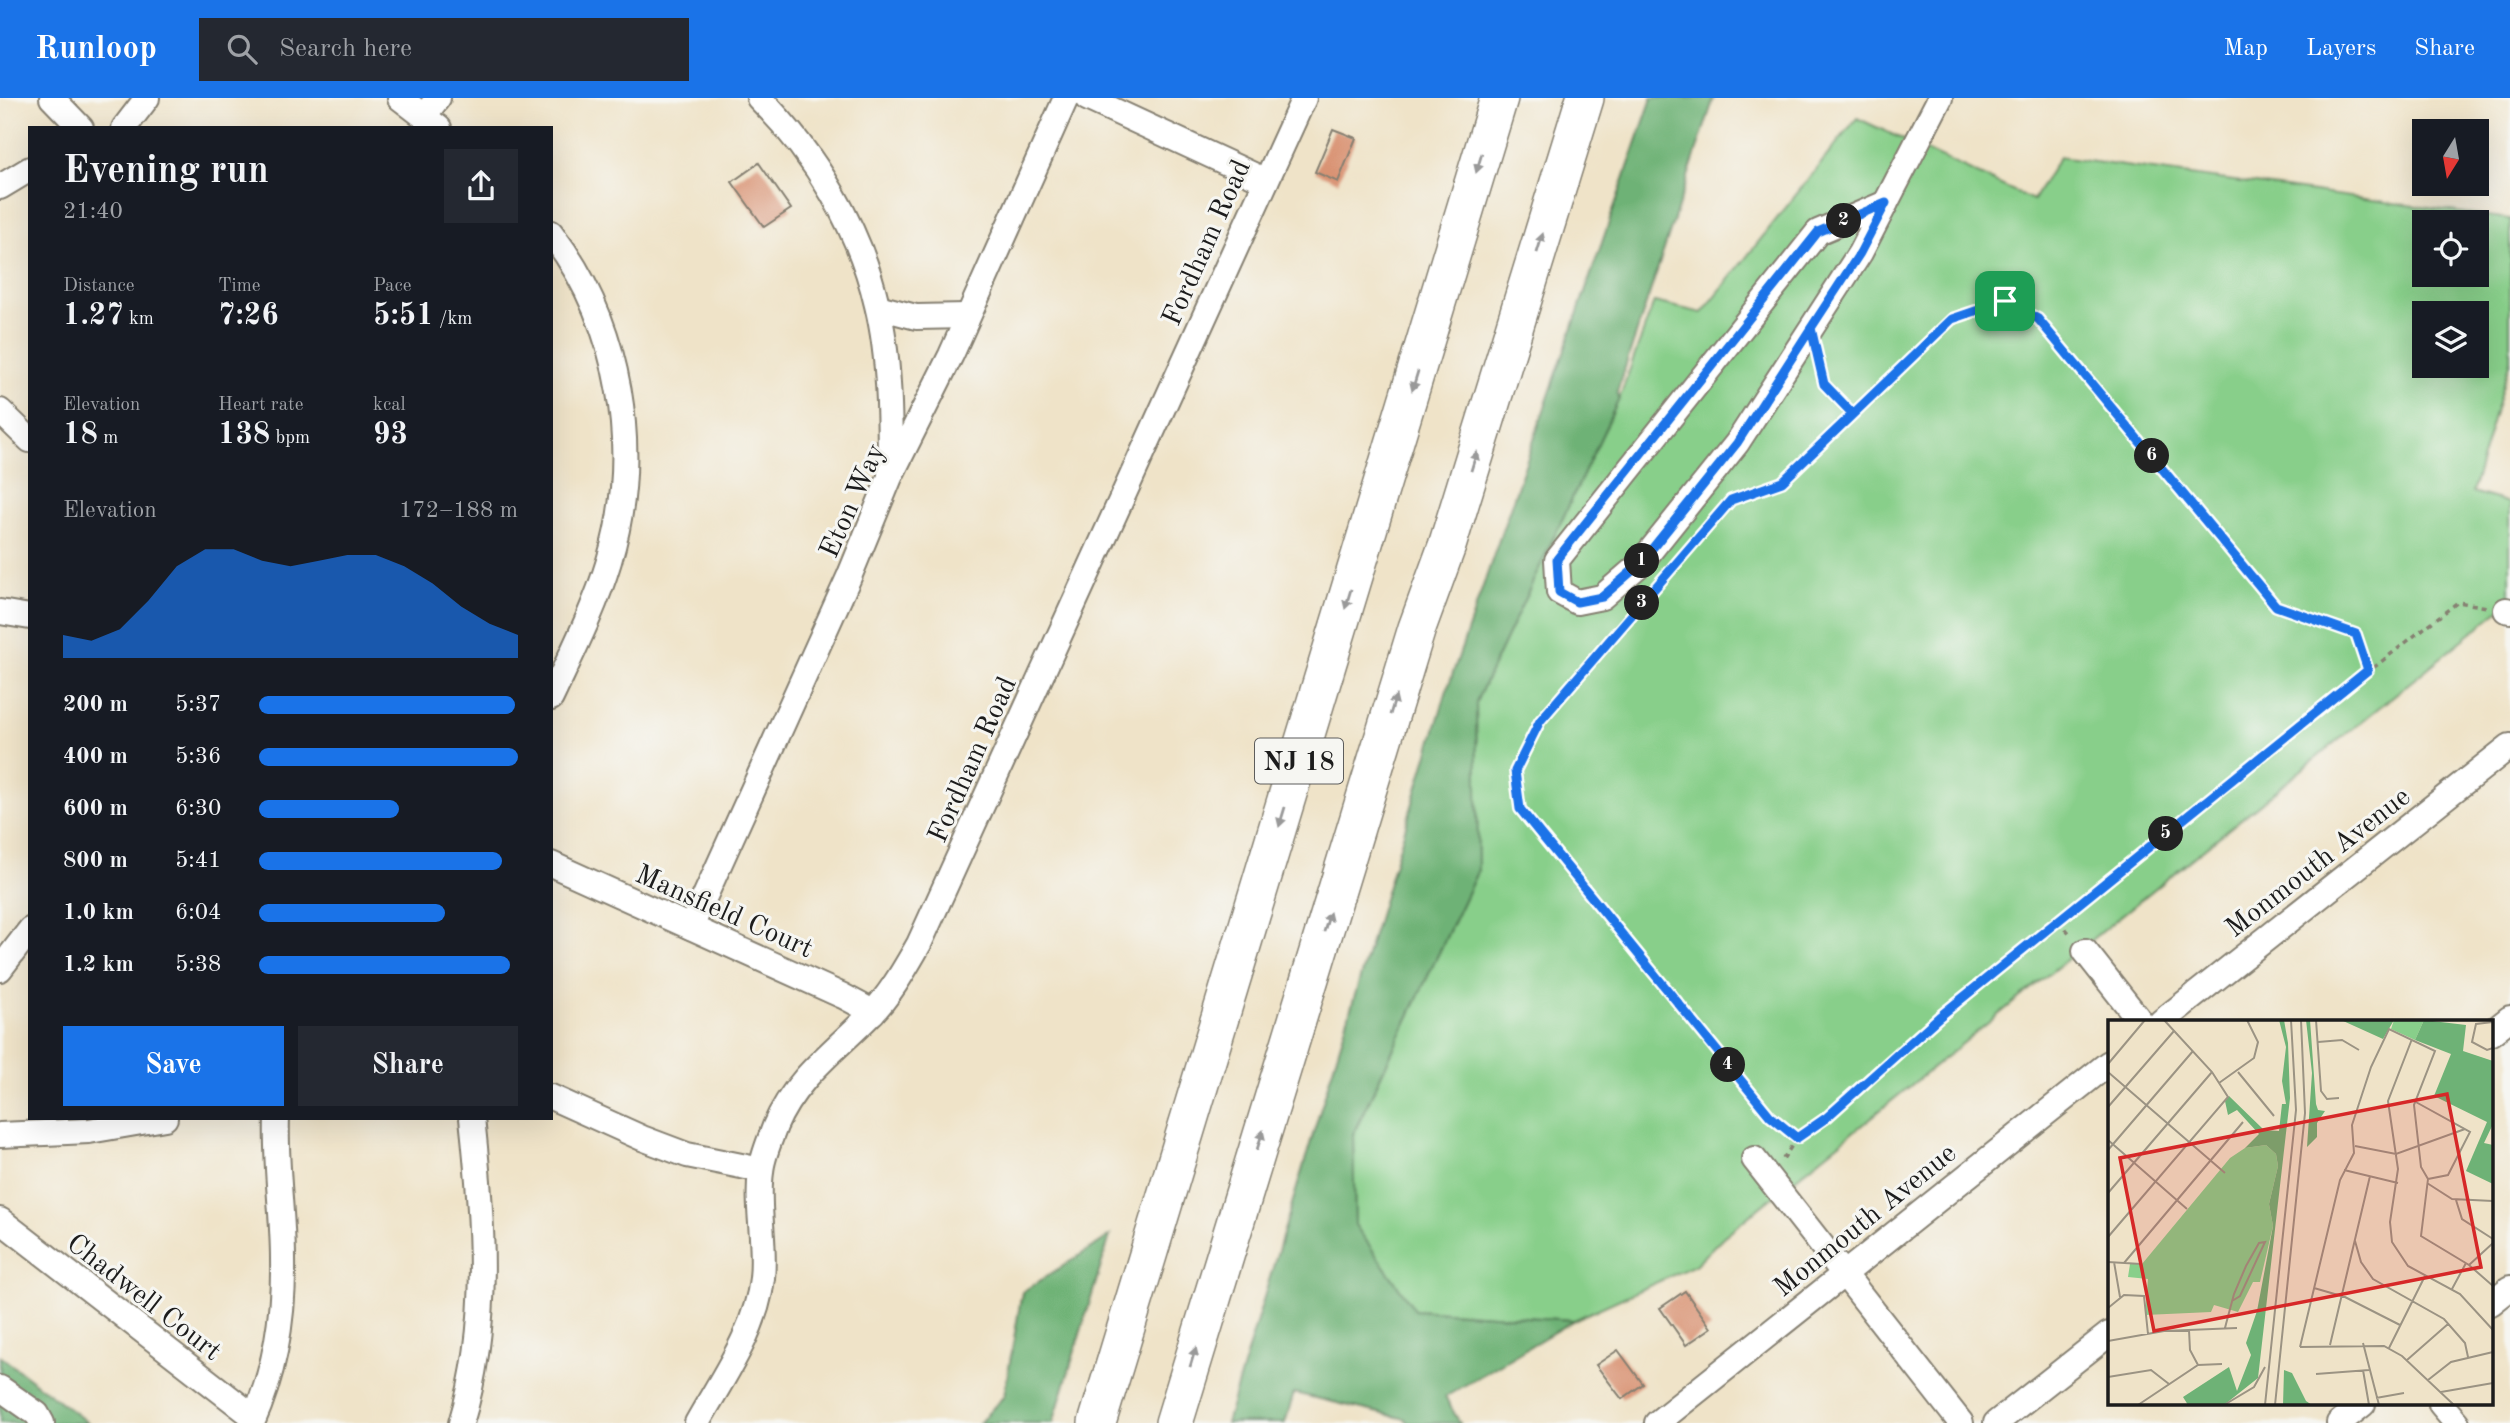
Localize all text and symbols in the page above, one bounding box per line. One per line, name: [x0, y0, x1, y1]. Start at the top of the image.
search box: [199, 18, 689, 81]
icon: search: [223, 30, 261, 68]
text: Runloop: [35, 33, 157, 66]
text: Search here: [279, 36, 412, 62]
text: Map: [2224, 37, 2268, 61]
text: Layers: [2306, 37, 2376, 61]
text: Share: [2414, 37, 2475, 61]
north arrow: [2412, 119, 2488, 196]
map controls: [2412, 119, 2489, 378]
button: share: [444, 149, 518, 223]
text: Evening run: [63, 153, 269, 191]
one-way arrow: [1474, 153, 1484, 174]
street label: Fordham Road: [1159, 156, 1257, 330]
text: 21:40: [63, 200, 123, 223]
pin: 2: [1826, 204, 1862, 238]
button: locate: [2412, 210, 2489, 287]
text: 2: [1838, 211, 1849, 230]
one-way arrow: [1536, 233, 1546, 254]
pin: [1975, 271, 2035, 331]
text: Distance: [63, 277, 135, 296]
text: Time: [218, 277, 261, 296]
text: Pace: [373, 277, 412, 296]
icon: arrive: [1986, 282, 2024, 320]
text: 1.27: [63, 301, 124, 331]
text: 7:26: [218, 301, 279, 331]
text: 5:51: [373, 301, 434, 331]
button: layers: [2412, 301, 2489, 378]
text: km: [124, 310, 154, 329]
text: /km: [434, 310, 472, 329]
one-way arrow: [1409, 371, 1419, 392]
text: Elevation: [63, 396, 140, 415]
text: Heart rate: [218, 396, 303, 415]
text: kcal: [373, 396, 406, 415]
text: 18: [63, 420, 98, 450]
text: 138: [218, 420, 270, 450]
text: 93: [373, 420, 408, 450]
text: m: [98, 429, 118, 448]
text: bpm: [270, 429, 310, 448]
pin: 6: [2134, 438, 2170, 474]
street label: Eton Way: [816, 440, 891, 563]
text: 6: [2146, 446, 2157, 465]
one-way arrow: [1469, 450, 1479, 471]
text: Elevation: [63, 499, 157, 522]
text: 172–188 m: [399, 499, 518, 522]
pin: 1: [1624, 544, 1660, 578]
text: 1: [1636, 551, 1647, 570]
pin: 3: [1624, 586, 1660, 620]
one-way arrow: [1343, 589, 1353, 610]
text: 3: [1636, 593, 1647, 612]
street label: Fordham Road: [925, 673, 1023, 847]
text: 200 m: [63, 693, 128, 716]
text: 5:37: [175, 693, 221, 716]
one-way arrow: [1389, 694, 1399, 715]
road number: NJ 18: [1255, 738, 1343, 783]
text: 400 m: [63, 745, 128, 768]
text: 5:36: [175, 745, 221, 768]
street label: Monmouth Avenue: [2221, 783, 2416, 944]
text: 600 m: [63, 797, 128, 820]
text: 6:30: [175, 797, 221, 820]
one-way arrow: [1276, 806, 1287, 827]
pin: 5: [2148, 816, 2184, 852]
text: 5: [2160, 824, 2171, 843]
text: 800 m: [63, 849, 128, 872]
text: 5:41: [175, 849, 221, 872]
street label: Mansfield Court: [631, 861, 817, 964]
text: 1.0 km: [63, 901, 134, 924]
text: 6:04: [175, 901, 221, 924]
one-way arrow: [1322, 912, 1332, 933]
text: 1.2 km: [63, 953, 134, 976]
text: 5:38: [175, 953, 221, 976]
inset map: [2108, 1020, 2492, 1406]
button: Save: [63, 1026, 284, 1106]
button: Share: [298, 1026, 518, 1106]
pin: 4: [1710, 1048, 1746, 1082]
text: 4: [1722, 1055, 1733, 1074]
one-way arrow: [1255, 1129, 1266, 1150]
street label: Monmouth Avenue: [1770, 1140, 1962, 1303]
street label: Chadwell Court: [61, 1230, 226, 1367]
one-way arrow: [1189, 1347, 1199, 1368]

